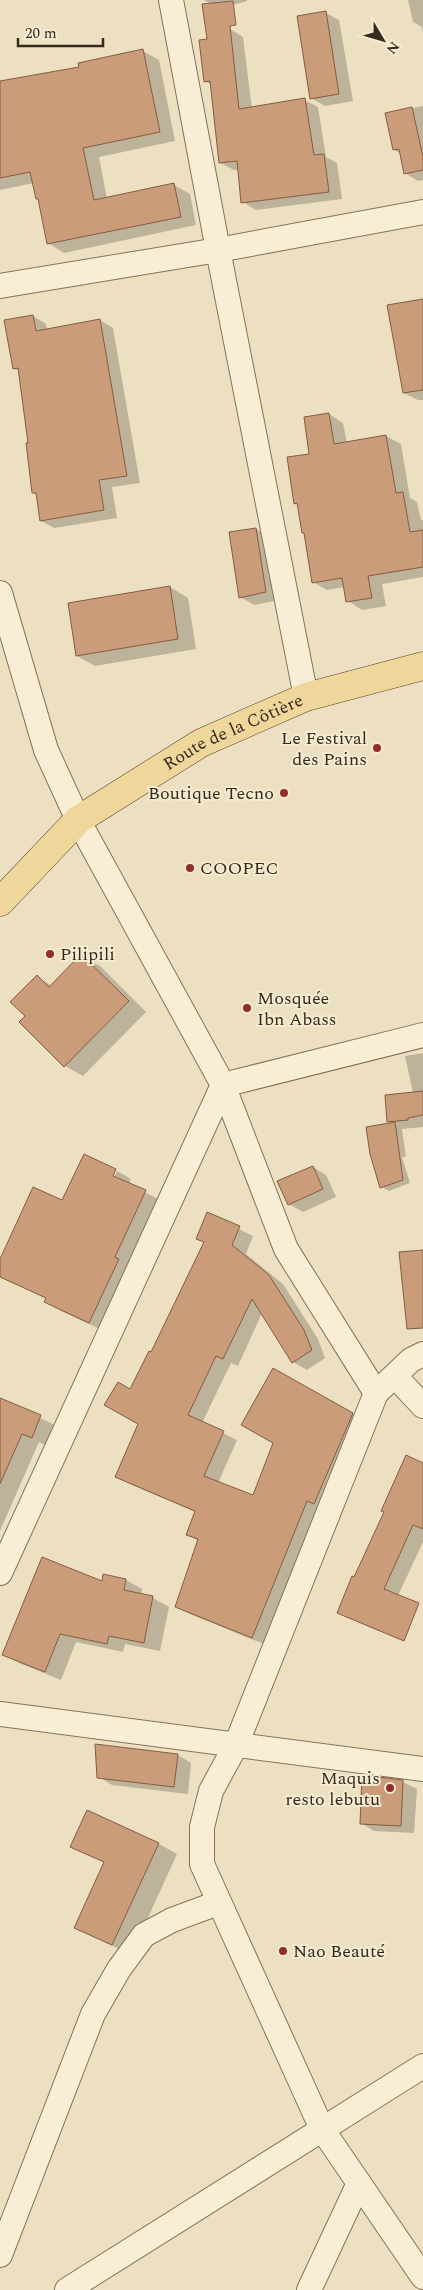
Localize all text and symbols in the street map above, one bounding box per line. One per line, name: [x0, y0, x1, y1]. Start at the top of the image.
scale bar: [18, 15, 102, 47]
north arrow: [358, 15, 408, 65]
text: 20 m: [25, 22, 57, 45]
text: N: [381, 37, 405, 59]
street label: Route de la Côtière: [158, 687, 307, 777]
place label: Le Festival des Pains: [281, 725, 367, 773]
marker: Le Festival des Pains: [371, 742, 383, 754]
place label: Boutique Tecno: [148, 780, 274, 807]
marker: Boutique Tecno: [278, 787, 290, 799]
place label: COOPEC: [200, 855, 279, 882]
marker: COOPEC: [184, 862, 196, 874]
place label: Pilipili: [60, 941, 115, 968]
marker: Pilipili: [44, 948, 56, 960]
place label: Mosquée Ibn Abass: [257, 985, 337, 1033]
marker: Mosquée Ibn Abass: [241, 1002, 253, 1014]
place label: Maquis resto lebutu: [285, 1765, 380, 1813]
marker: Maquis resto lebutu: [384, 1782, 396, 1794]
place label: Nao Beauté: [293, 1938, 385, 1965]
marker: Nao Beauté: [277, 1945, 289, 1957]

